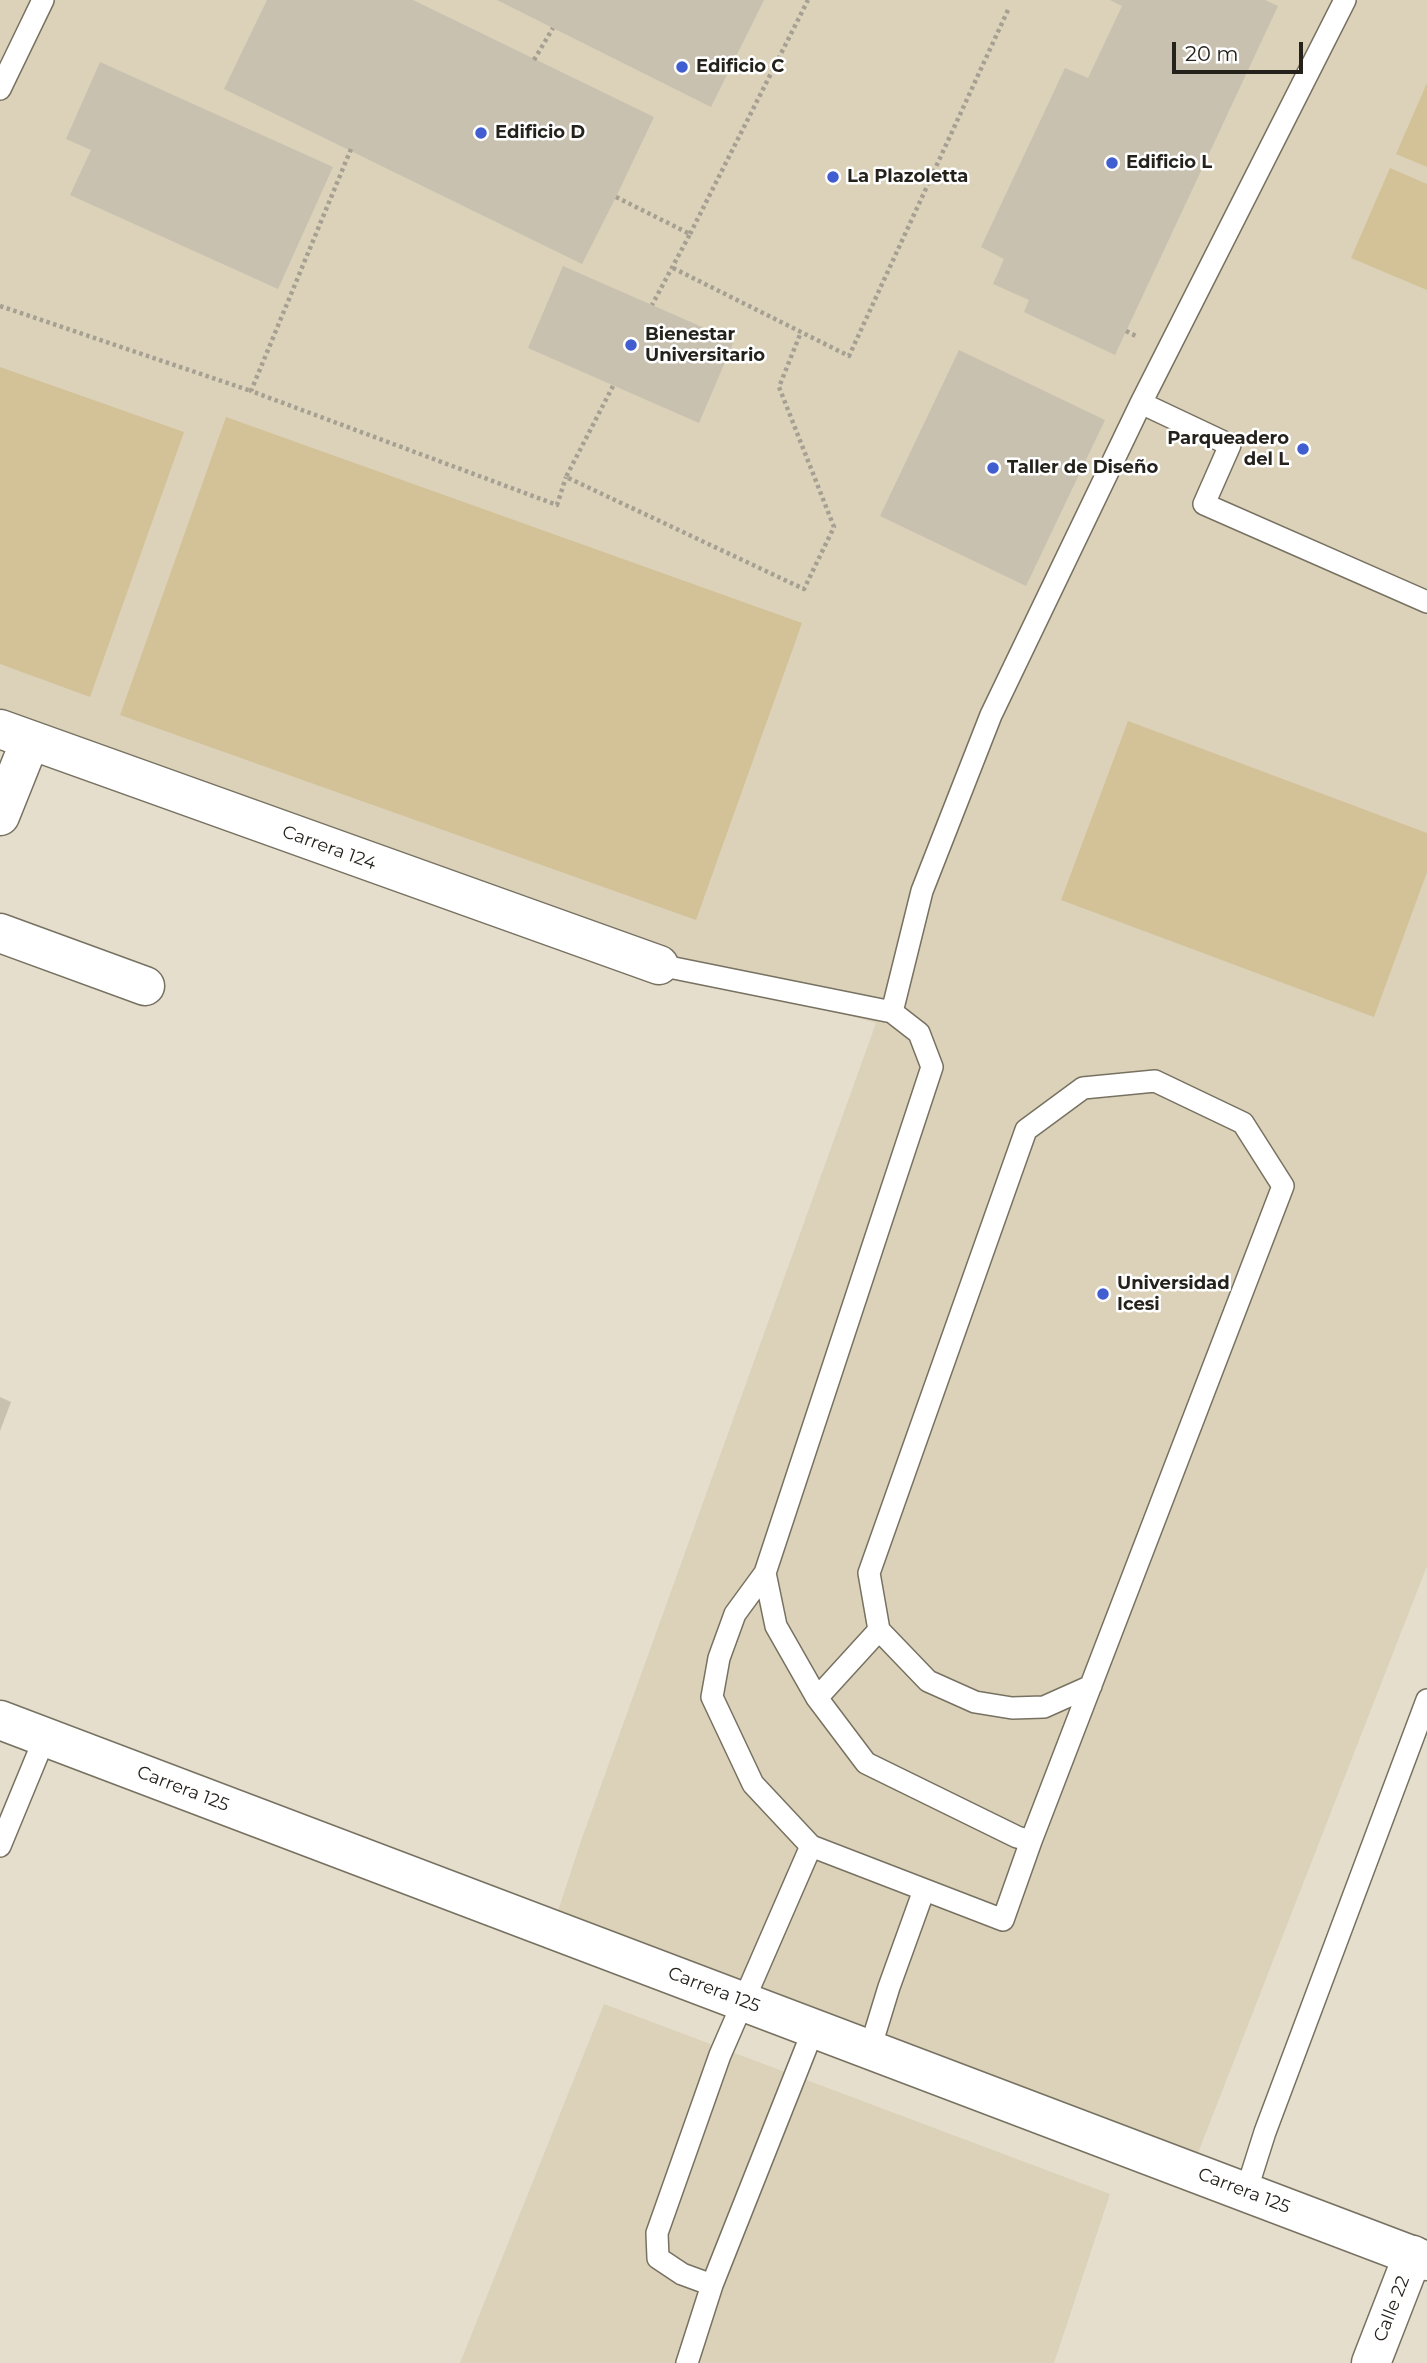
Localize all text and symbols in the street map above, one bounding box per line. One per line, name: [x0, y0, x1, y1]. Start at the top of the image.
scale bar: [1175, 28, 1306, 72]
text: 20 m: [1185, 41, 1239, 66]
place label: Edificio C: [696, 56, 784, 78]
marker: Edificio C: [674, 59, 690, 75]
place label: Edificio D: [495, 122, 585, 144]
marker: Edificio D: [473, 125, 489, 141]
place label: Edificio L: [1126, 152, 1212, 174]
marker: Edificio L: [1104, 155, 1120, 171]
place label: La Plazoletta: [847, 166, 968, 188]
marker: La Plazoletta: [825, 169, 841, 185]
place label: Bienestar Universitario: [645, 324, 765, 366]
marker: Bienestar Universitario: [623, 337, 639, 353]
place label: Parqueadero del L: [1167, 428, 1289, 471]
marker: Parqueadero del L: [1295, 441, 1311, 457]
place label: Taller de Diseño: [1007, 457, 1158, 479]
marker: Taller de Diseño: [985, 460, 1001, 476]
street label: Carrera 124: [279, 821, 379, 875]
place label: Universidad Icesi: [1117, 1273, 1230, 1316]
marker: Universidad Icesi: [1095, 1286, 1111, 1302]
street label: Carrera 125: [134, 1762, 232, 1816]
street label: Carrera 125: [665, 1963, 763, 2017]
street label: Carrera 125: [1195, 2164, 1293, 2218]
street label: Calle 22: [1370, 2273, 1414, 2345]

